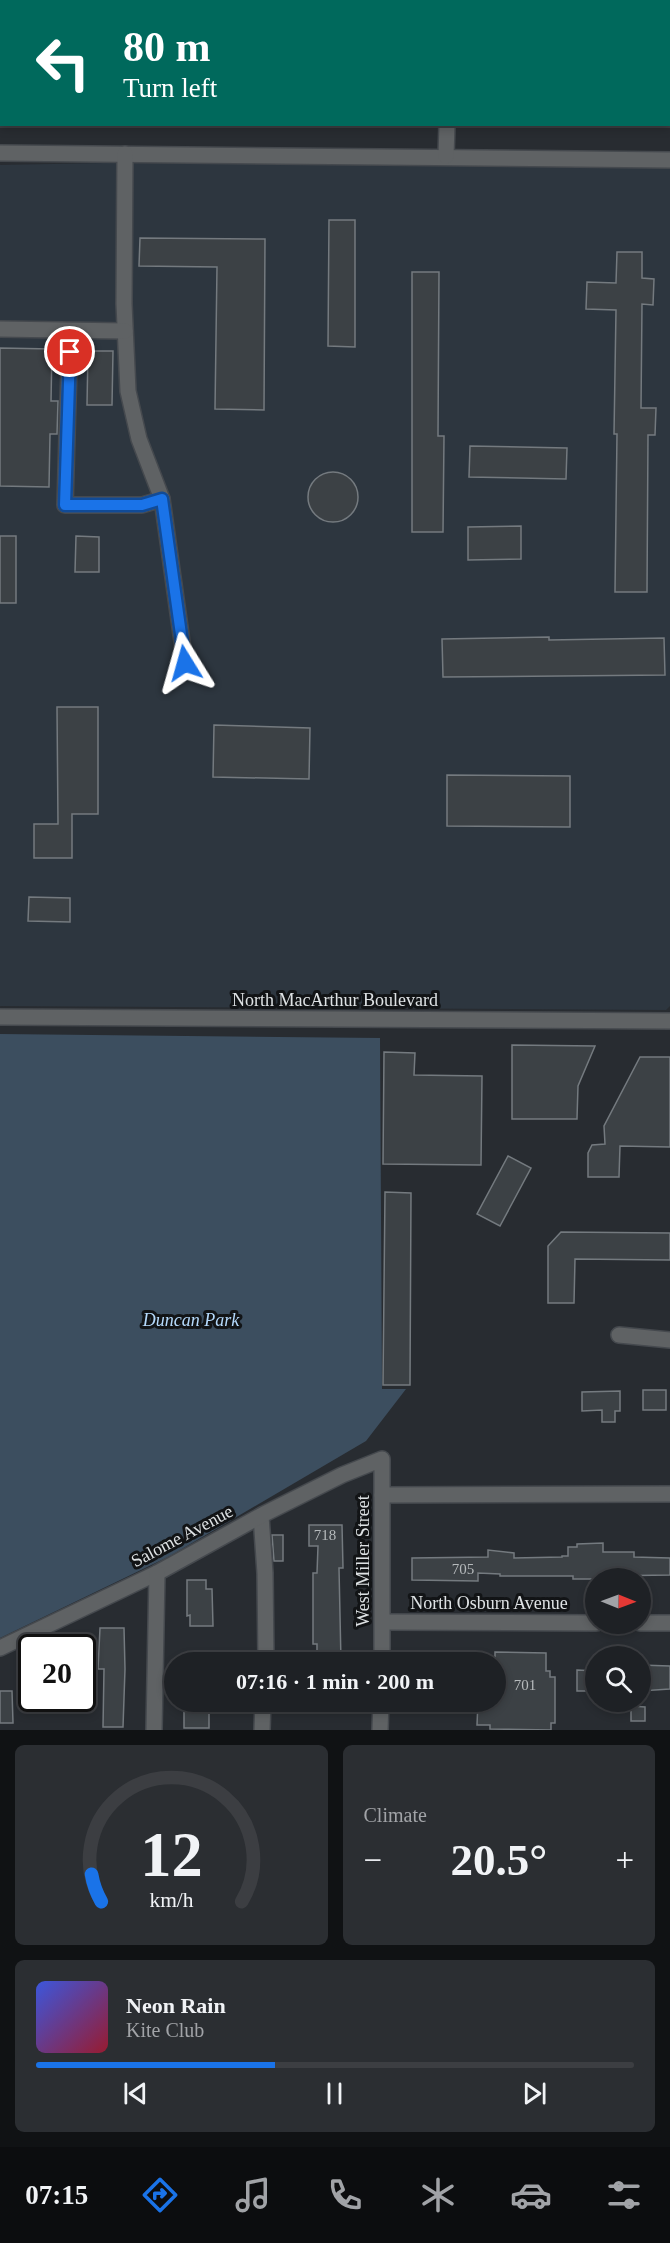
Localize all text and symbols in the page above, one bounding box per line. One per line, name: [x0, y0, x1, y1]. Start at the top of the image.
icon: left: [24, 24, 102, 102]
text: 80 m: [123, 24, 211, 70]
text: Turn left: [123, 73, 217, 103]
pin: [44, 326, 95, 377]
icon: arrive: [53, 335, 86, 368]
position arrow: [153, 631, 217, 695]
street label: North MacArthur Boulevard: [232, 990, 438, 1010]
park label: Duncan Park: [142, 1310, 240, 1330]
street label: West Miller Street: [353, 1495, 373, 1627]
street label: Salome Avenue: [128, 1501, 236, 1571]
house number: 718: [314, 1527, 336, 1543]
house number: 705: [452, 1561, 474, 1577]
north arrow: [585, 1568, 651, 1634]
map controls: [585, 1568, 651, 1712]
street label: North Osburn Avenue: [410, 1593, 568, 1613]
speed limit sign: 20: [18, 1634, 96, 1712]
button: search: [585, 1646, 651, 1712]
text: 07:16 · 1 min · 200 m: [236, 1669, 434, 1694]
house number: 701: [514, 1677, 536, 1693]
text: Climate: [364, 1804, 427, 1826]
text: 12: [140, 1820, 202, 1889]
text: 20.5°: [450, 1835, 547, 1885]
text: −: [364, 1842, 382, 1878]
text: +: [615, 1842, 634, 1878]
text: km/h: [149, 1888, 194, 1912]
text: Neon Rain: [126, 1993, 226, 2018]
text: Kite Club: [126, 2019, 204, 2041]
icon: previous: [119, 2077, 152, 2110]
icon: pause: [318, 2077, 351, 2110]
icon: next: [518, 2077, 551, 2110]
icon: directions: [139, 2174, 181, 2216]
icon: music: [232, 2174, 274, 2216]
icon: phone: [324, 2174, 366, 2216]
icon: climate: [417, 2174, 459, 2216]
icon: car: [510, 2174, 552, 2216]
icon: filters: [603, 2174, 645, 2216]
text: 07:15: [25, 2180, 88, 2210]

